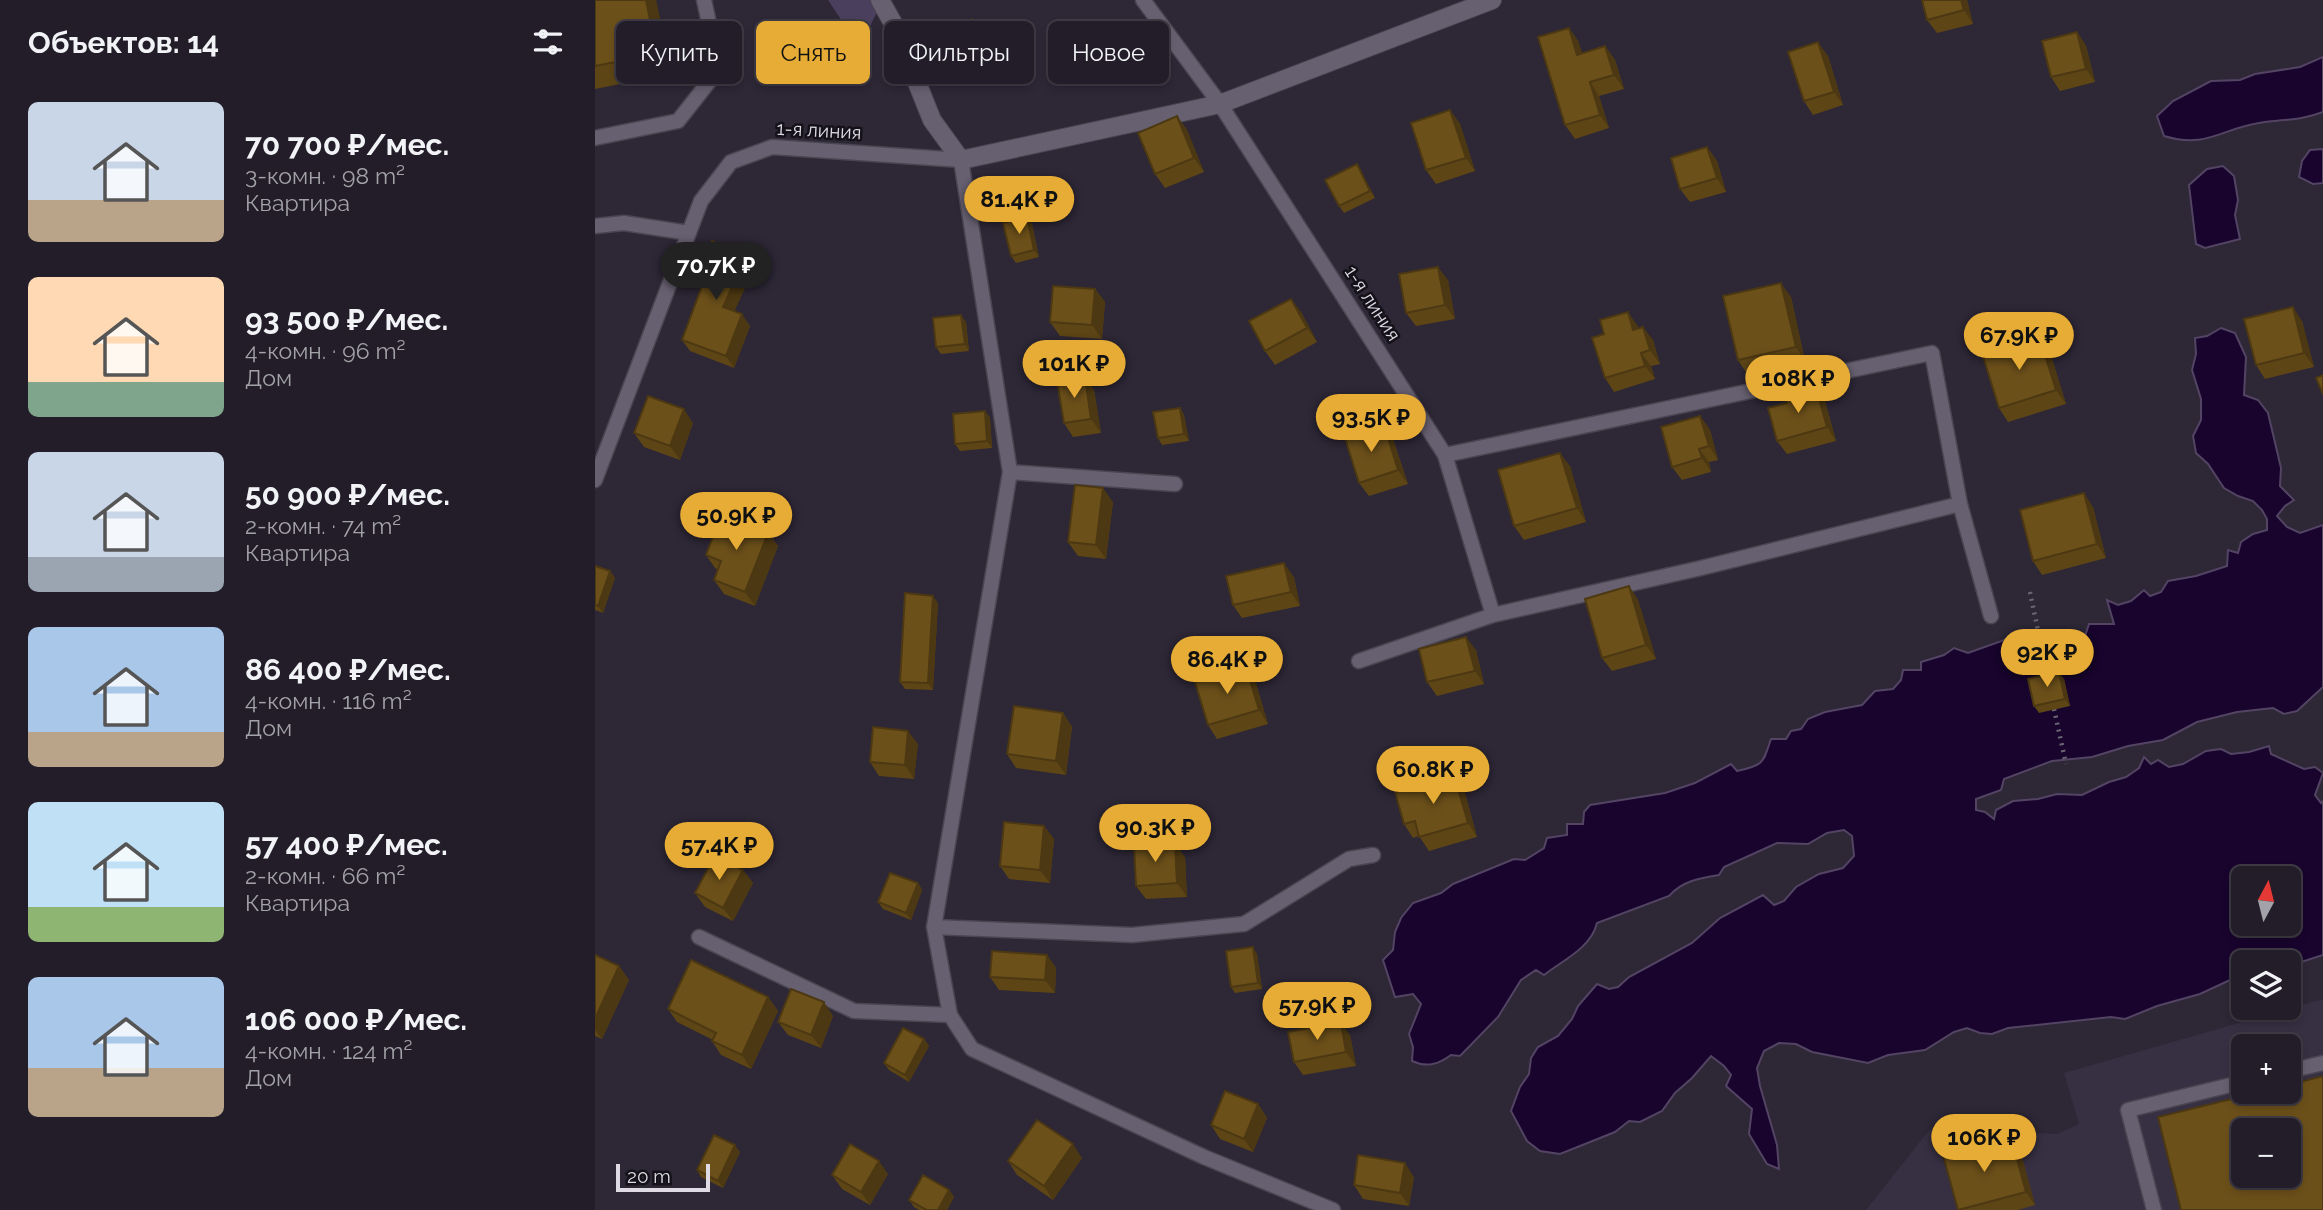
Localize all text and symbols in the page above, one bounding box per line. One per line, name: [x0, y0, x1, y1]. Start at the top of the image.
chip: Купить: [616, 21, 742, 84]
chip: Снять: [756, 21, 870, 84]
chip: Фильтры: [884, 21, 1034, 84]
chip: Новое: [1048, 21, 1169, 84]
icon: filters: [529, 23, 567, 61]
text: Объектов: 14: [28, 25, 219, 60]
street label: 1-я линия: [776, 117, 862, 143]
text: 70 700 ₽/мес.: [245, 127, 449, 162]
icon: home: [84, 130, 168, 214]
text: 3-комн. · 98 m²: [245, 162, 405, 189]
pin: 81.4K ₽: [954, 176, 1084, 236]
text: 81.4K ₽: [980, 185, 1058, 212]
text: Квартира: [245, 189, 350, 216]
pin: 70.7K ₽: [651, 243, 781, 302]
text: 70.7K ₽: [677, 251, 755, 278]
street label: 1-я линия: [1341, 261, 1405, 345]
text: 93 500 ₽/мес.: [245, 302, 448, 337]
icon: home: [84, 305, 168, 389]
pin: 67.9K ₽: [1954, 312, 2084, 372]
text: 67.9K ₽: [1980, 321, 2058, 348]
text: 4-комн. · 96 m²: [245, 337, 405, 364]
pin: 101K ₽: [1017, 340, 1131, 400]
text: 101K ₽: [1039, 349, 1109, 376]
pin: 108K ₽: [1741, 356, 1855, 415]
text: Дом: [245, 364, 292, 391]
text: 108K ₽: [1761, 364, 1835, 391]
pin: 93.5K ₽: [1306, 394, 1436, 454]
text: 93.5K ₽: [1332, 403, 1410, 430]
text: 50 900 ₽/мес.: [245, 477, 450, 512]
icon: home: [84, 480, 168, 564]
pin: 50.9K ₽: [671, 492, 801, 552]
text: 50.9K ₽: [696, 501, 776, 528]
text: 2-комн. · 74 m²: [245, 512, 401, 539]
text: Квартира: [245, 539, 350, 566]
pin: 92K ₽: [1998, 630, 2096, 689]
pin: 86.4K ₽: [1162, 636, 1292, 696]
text: 92K ₽: [2017, 638, 2077, 665]
text: 86.4K ₽: [1187, 645, 1267, 672]
text: 86 400 ₽/мес.: [245, 652, 451, 687]
icon: home: [84, 655, 168, 739]
text: 4-комн. · 116 m²: [245, 687, 412, 714]
text: Дом: [245, 714, 292, 741]
pin: 60.8K ₽: [1368, 746, 1498, 806]
text: 60.8K ₽: [1392, 755, 1474, 782]
pin: 90.3K ₽: [1090, 804, 1220, 864]
text: 90.3K ₽: [1115, 813, 1195, 840]
pin: 57.4K ₽: [654, 822, 784, 882]
text: 57 400 ₽/мес.: [245, 827, 448, 862]
icon: home: [84, 830, 168, 914]
text: 57.4K ₽: [681, 831, 757, 858]
text: 2-комн. · 66 m²: [245, 862, 405, 889]
north arrow: [2231, 866, 2301, 936]
map controls: [2231, 866, 2301, 1188]
text: Квартира: [245, 889, 350, 916]
button: layers: [2231, 950, 2301, 1020]
pin: 57.9K ₽: [1252, 982, 1382, 1042]
text: 57.9K ₽: [1278, 991, 1356, 1018]
text: 106 000 ₽/мес.: [245, 1002, 467, 1037]
icon: home: [84, 1005, 168, 1089]
button: +: [2231, 1034, 2301, 1104]
text: 4-комн. · 124 m²: [245, 1037, 413, 1064]
text: Дом: [245, 1064, 292, 1091]
pin: 106K ₽: [1927, 1114, 2041, 1174]
button: −: [2231, 1118, 2301, 1188]
text: 106K ₽: [1947, 1123, 2021, 1150]
scale bar: [616, 1161, 711, 1193]
text: 20 m: [627, 1165, 671, 1187]

